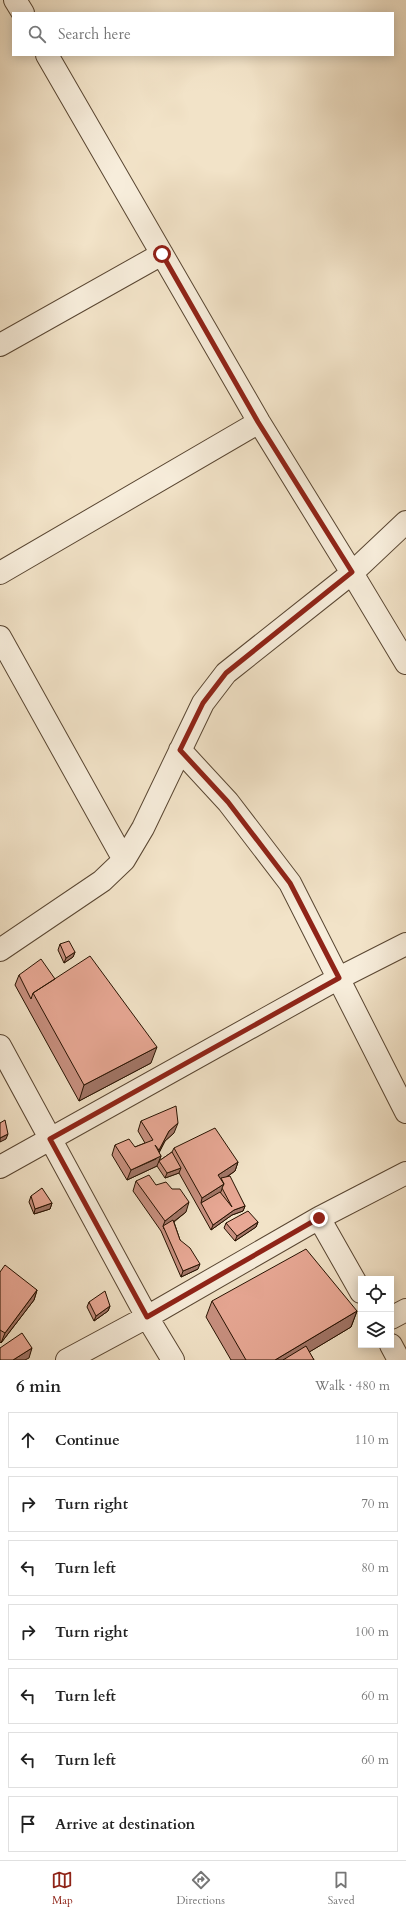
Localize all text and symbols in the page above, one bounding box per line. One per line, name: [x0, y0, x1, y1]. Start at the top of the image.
search box: [12, 12, 394, 56]
icon: search: [26, 23, 48, 45]
text: Search here: [58, 24, 131, 44]
route start: [153, 245, 171, 263]
route end: [310, 1209, 328, 1227]
map controls: [358, 1276, 394, 1348]
button: locate: [358, 1276, 394, 1312]
button: layers: [358, 1312, 394, 1348]
text: 6 min: [16, 1375, 61, 1398]
text: Walk · 480 m: [315, 1377, 390, 1395]
icon: ahead: [17, 1429, 39, 1451]
text: Continue: [55, 1430, 120, 1450]
text: 110 m: [355, 1431, 389, 1449]
icon: right: [17, 1493, 39, 1515]
text: Turn right: [55, 1494, 128, 1514]
text: 70 m: [361, 1495, 389, 1513]
icon: left: [17, 1557, 39, 1579]
text: Turn left: [55, 1558, 116, 1578]
text: 80 m: [361, 1559, 389, 1577]
icon: right: [17, 1621, 39, 1643]
text: Turn right: [55, 1622, 128, 1642]
text: 100 m: [355, 1623, 389, 1641]
icon: left: [17, 1685, 39, 1707]
text: Turn left: [55, 1686, 116, 1706]
text: 60 m: [361, 1687, 389, 1705]
icon: left: [17, 1749, 39, 1771]
text: Turn left: [55, 1750, 116, 1770]
text: 60 m: [361, 1751, 389, 1769]
icon: arrive: [17, 1813, 39, 1835]
text: Arrive at destination: [55, 1814, 195, 1834]
tab: Map: [51, 1869, 73, 1908]
tab: Directions: [176, 1869, 225, 1908]
tab: Saved: [328, 1869, 355, 1908]

